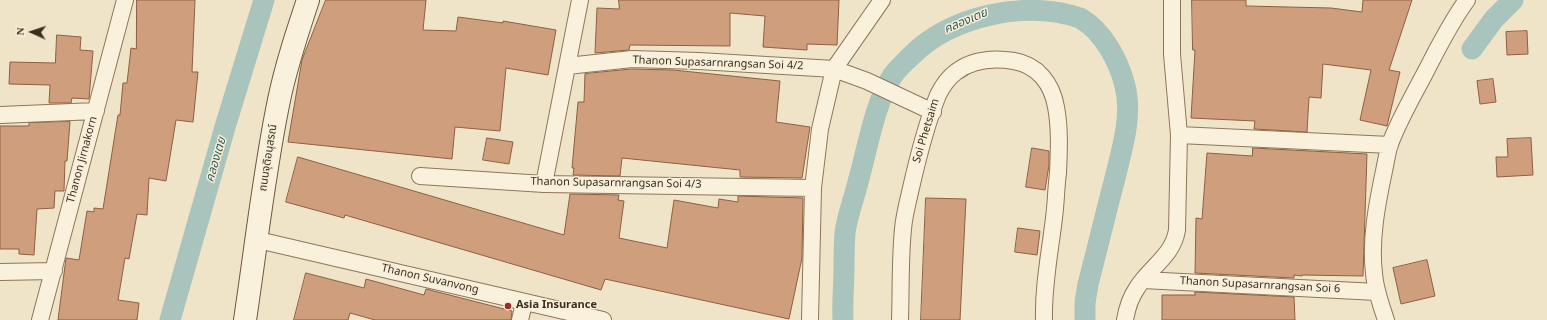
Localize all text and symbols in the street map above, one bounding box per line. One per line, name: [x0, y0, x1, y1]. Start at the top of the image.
water label: คลองเตย: [942, 6, 990, 38]
north arrow: [12, 12, 52, 52]
text: N: [14, 27, 26, 36]
street label: Thanon Supasarnrangsan Soi 4/2: [632, 54, 804, 74]
street label: Soi Phetsaim: [911, 97, 943, 165]
street label: Thanon Jirnakorn: [65, 115, 101, 205]
street label: ถนนจุติอนุสรณ์: [257, 124, 281, 192]
water label: คลองเตย: [204, 136, 230, 184]
street label: Thanon Supasarnrangsan Soi 4/3: [530, 176, 702, 192]
street label: Thanon Suvanvong: [380, 262, 480, 298]
street label: Thanon Supasarnrangsan Soi 6: [1179, 275, 1341, 297]
place label: Asia Insurance: [516, 299, 597, 313]
marker: Asia Insurance: [503, 301, 513, 311]

